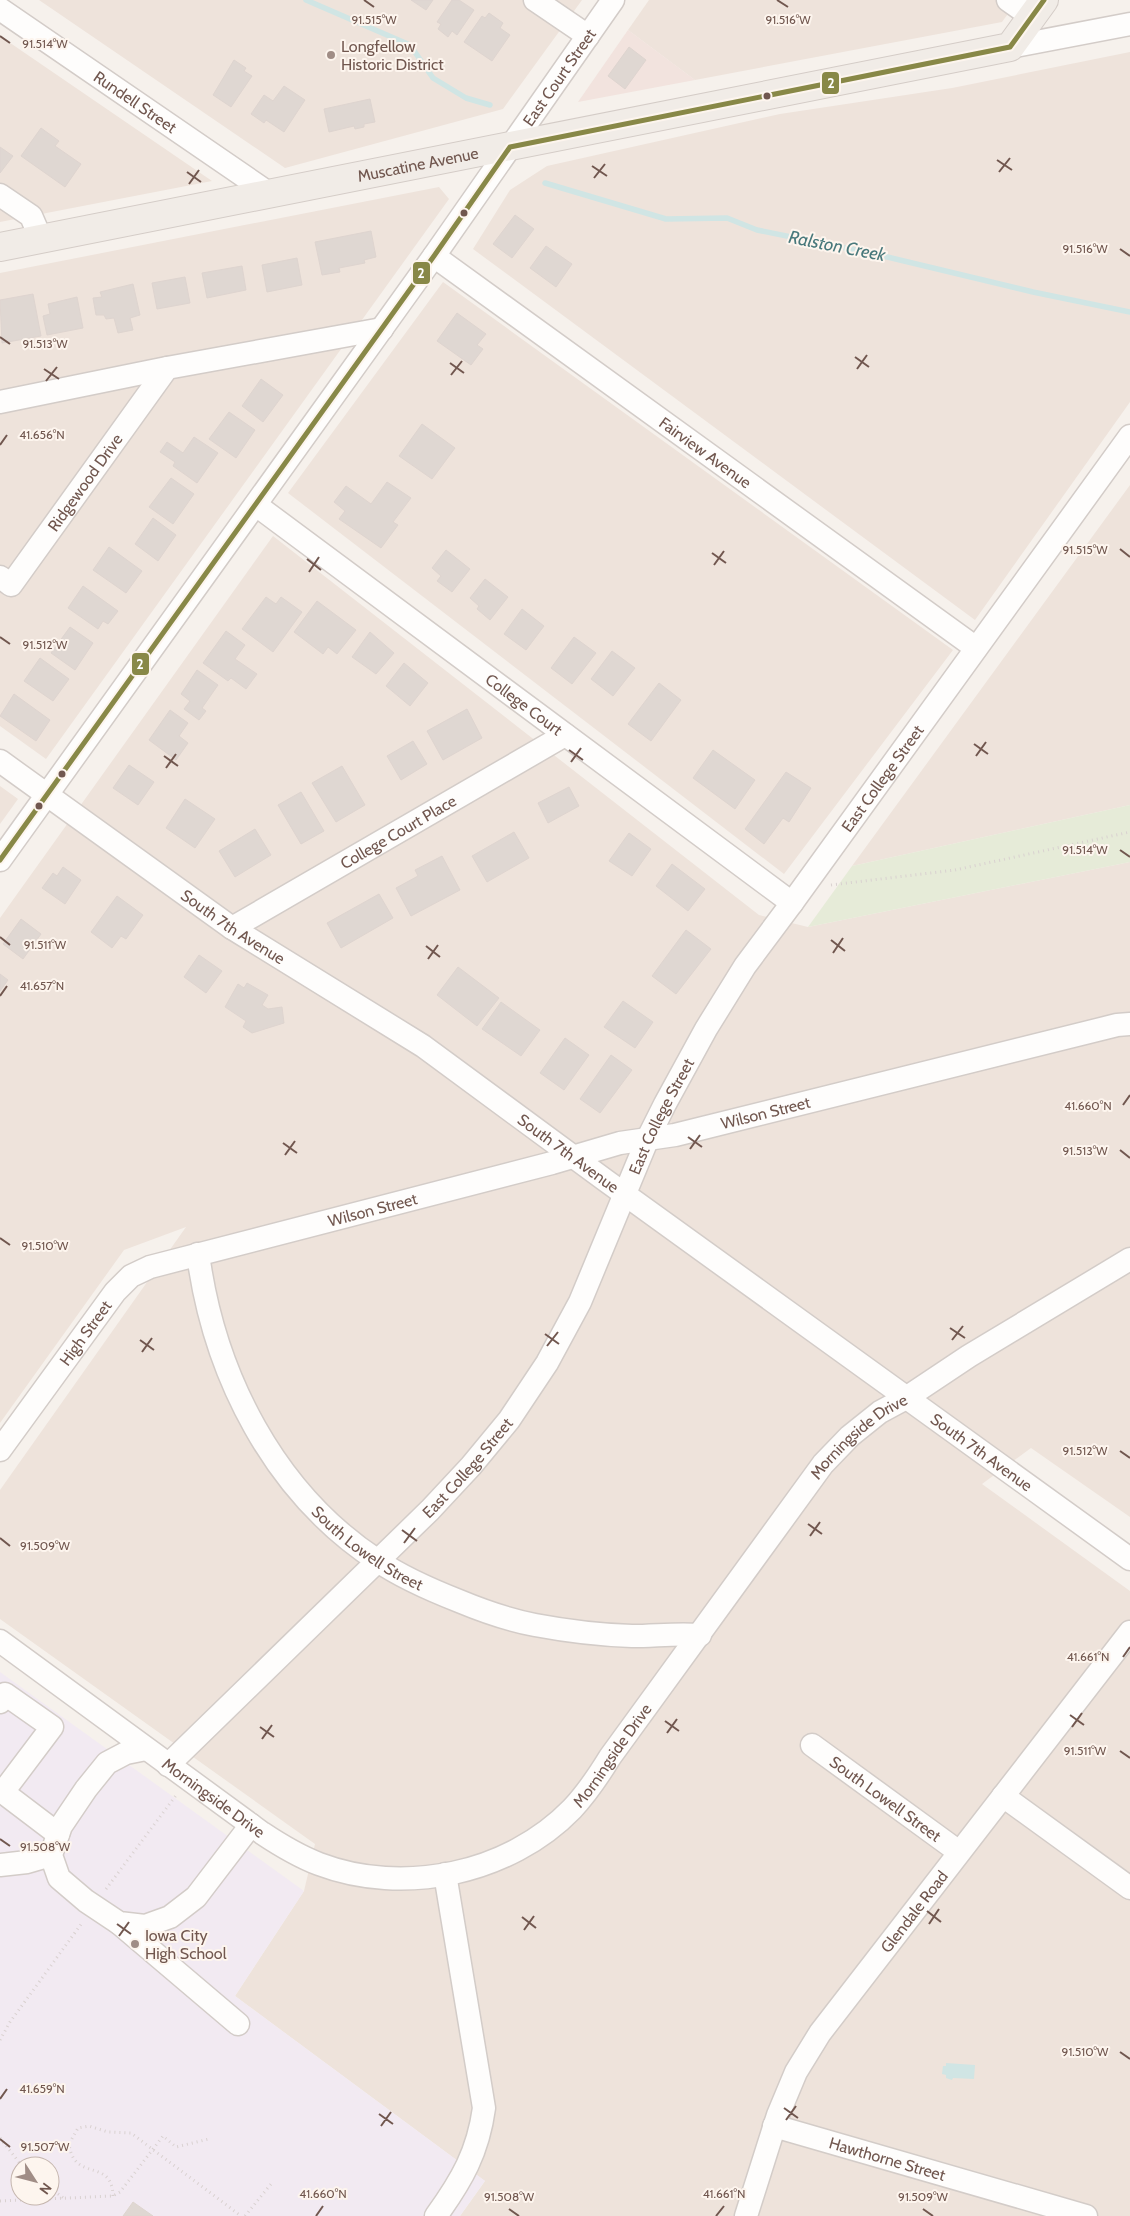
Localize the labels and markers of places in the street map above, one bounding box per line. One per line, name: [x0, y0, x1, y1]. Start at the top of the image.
place label: Longfellow Historic District: [341, 37, 444, 74]
marker: Longfellow Historic District: [325, 49, 337, 61]
unlabelled marker: [762, 91, 772, 101]
unlabelled marker: [459, 208, 469, 218]
unlabelled marker: [57, 769, 67, 779]
unlabelled marker: [34, 801, 44, 811]
place label: Iowa City High School: [145, 1926, 227, 1963]
marker: Iowa City High School: [129, 1938, 141, 1950]

